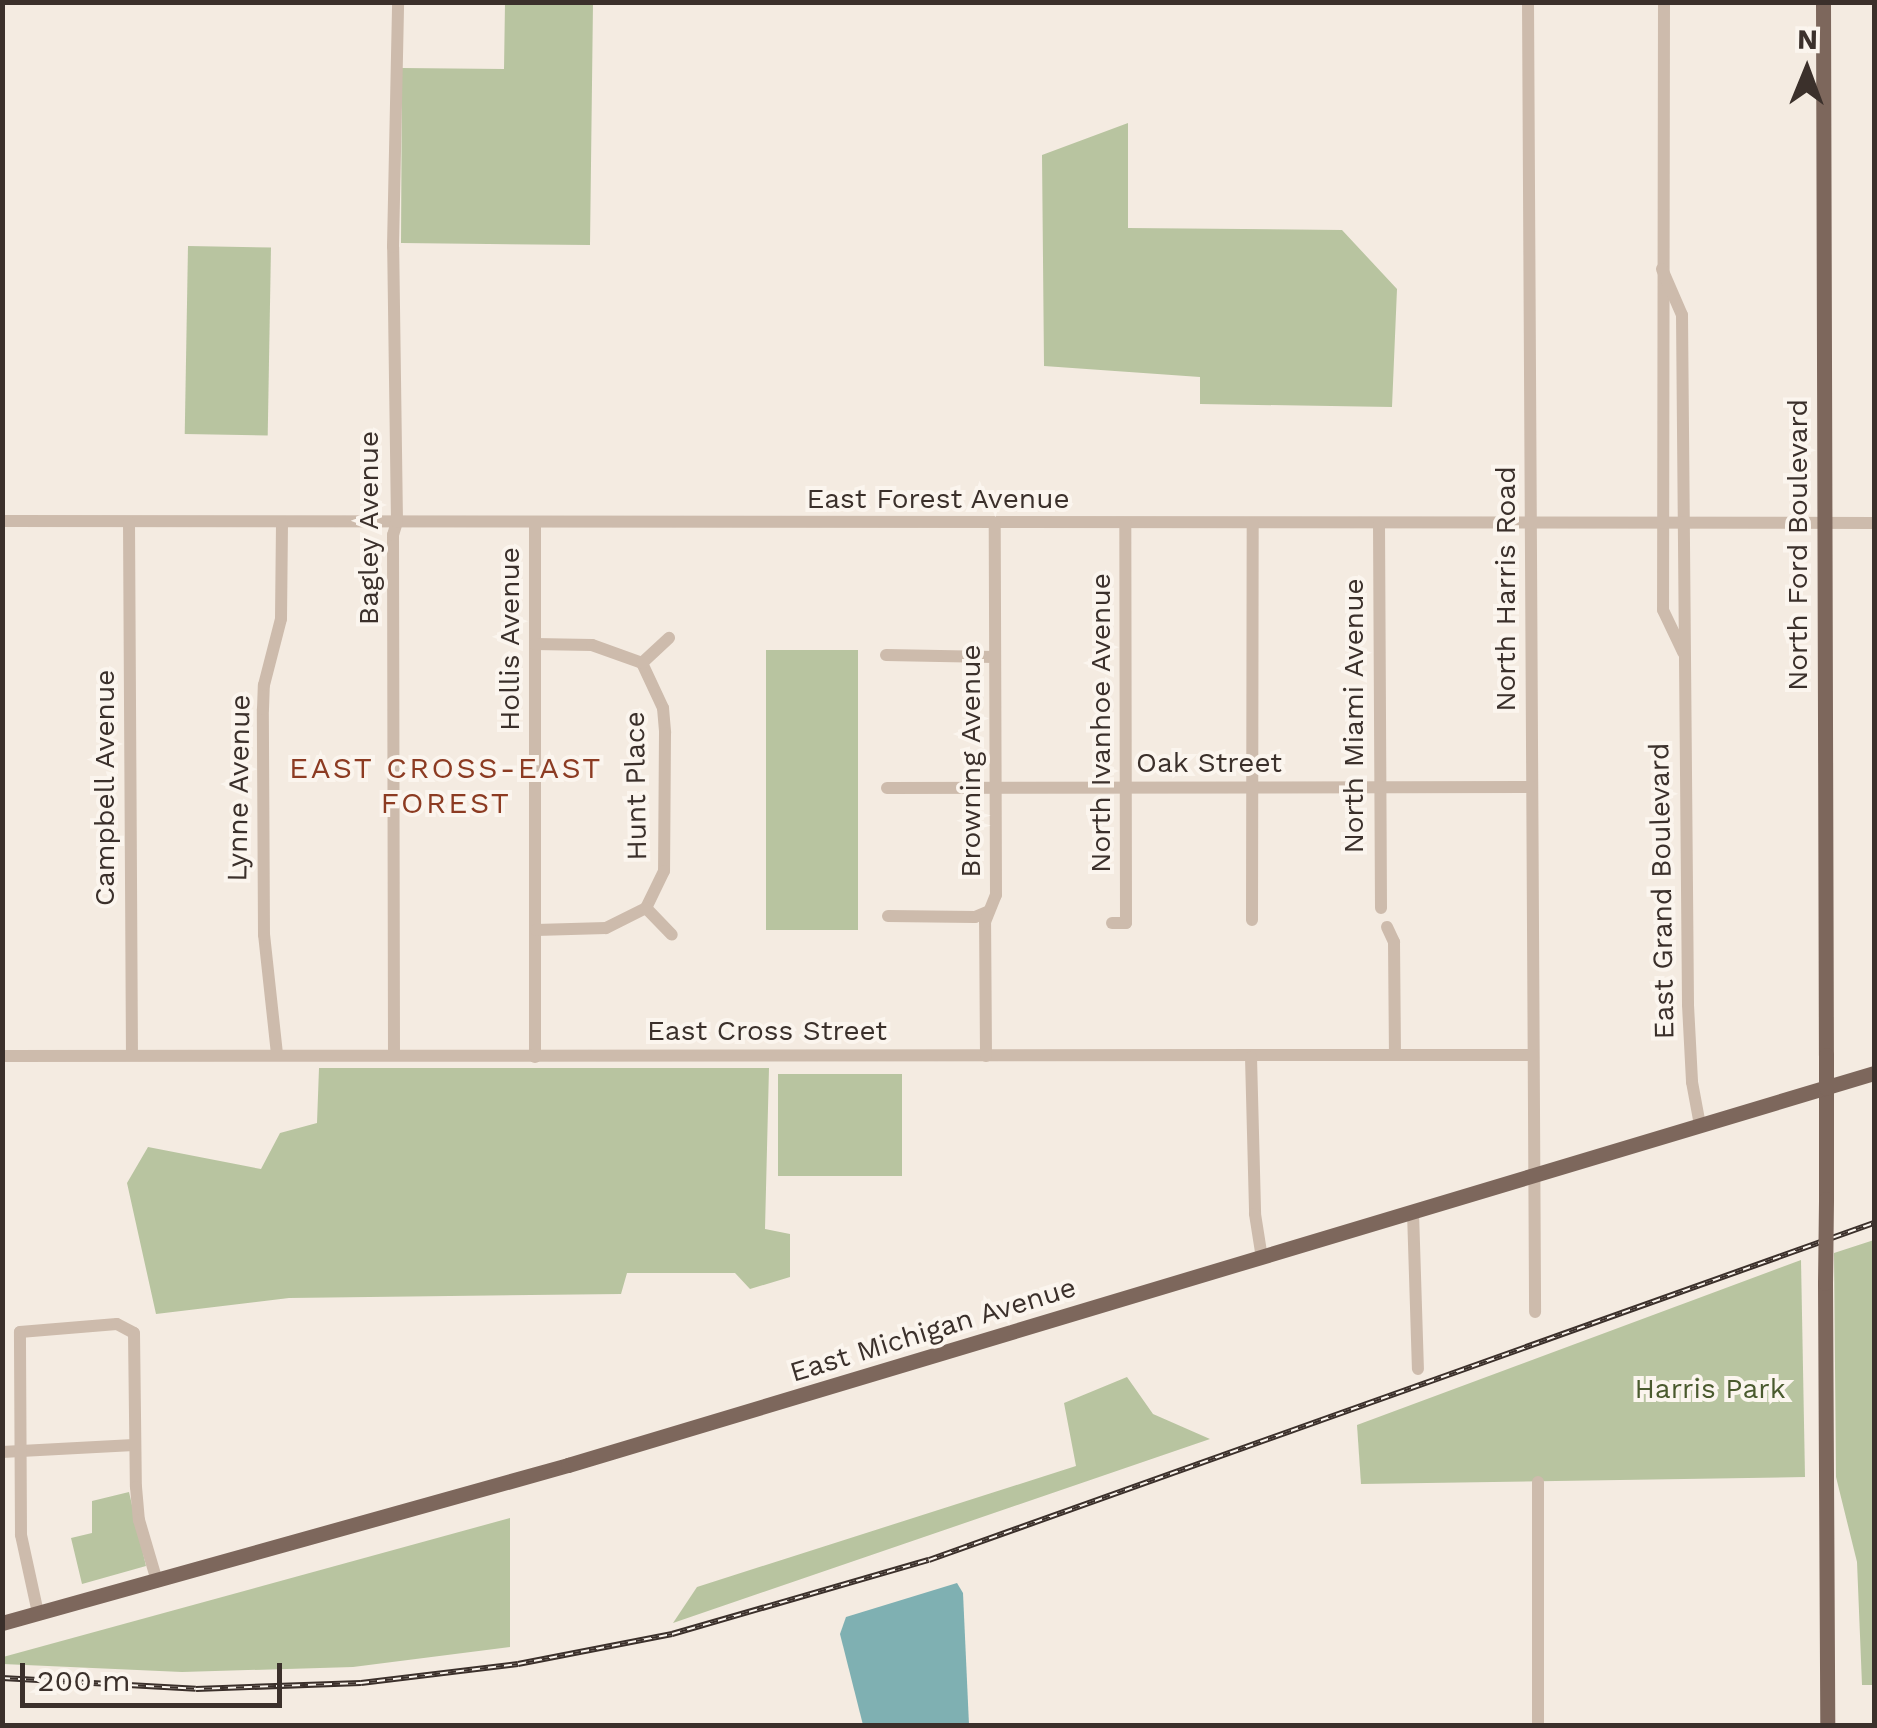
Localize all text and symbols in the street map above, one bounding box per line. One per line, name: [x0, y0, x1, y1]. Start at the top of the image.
north arrow: [1757, 20, 1857, 120]
text: N: [1797, 23, 1818, 56]
street label: North Ford Boulevard: [1781, 399, 1815, 691]
street label: Bagley Avenue: [352, 430, 386, 626]
street label: North Harris Road: [1489, 466, 1523, 712]
street label: East Forest Avenue: [806, 482, 1070, 516]
street label: Hollis Avenue: [493, 546, 527, 732]
street label: North Ivanhoe Avenue: [1084, 573, 1118, 873]
street label: North Miami Avenue: [1337, 578, 1371, 854]
street label: Browning Avenue: [954, 644, 988, 878]
street label: Campbell Avenue: [88, 669, 122, 907]
street label: Lynne Avenue: [221, 694, 257, 882]
street label: Hunt Place: [618, 711, 654, 861]
street label: East Grand Boulevard: [1643, 742, 1681, 1040]
street label: Oak Street: [1136, 746, 1282, 780]
district label: EAST CROSS-EAST FOREST: [289, 750, 603, 820]
street label: East Cross Street: [647, 1014, 887, 1048]
street label: East Michigan Avenue: [785, 1270, 1081, 1390]
park label: Harris Park: [1634, 1372, 1786, 1406]
scale bar: [25, 1643, 288, 1705]
text: 200 m: [37, 1663, 131, 1698]

